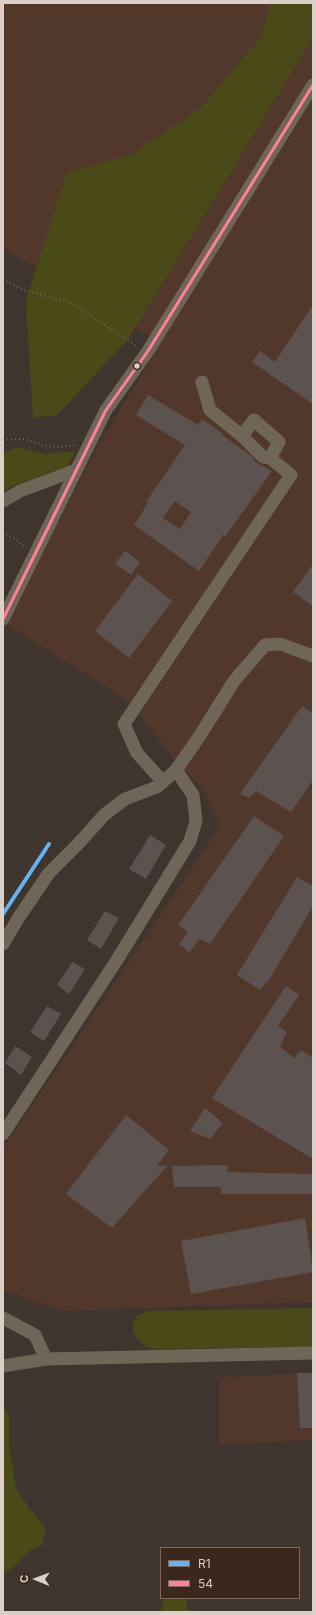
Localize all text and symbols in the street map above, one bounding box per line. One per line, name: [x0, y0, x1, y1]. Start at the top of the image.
unlabelled marker: [132, 361, 142, 371]
legend: [160, 1547, 300, 1599]
text: R1: [198, 1556, 211, 1571]
north arrow: [16, 1559, 56, 1599]
text: С: [17, 1575, 31, 1583]
text: 54: [198, 1576, 213, 1591]

